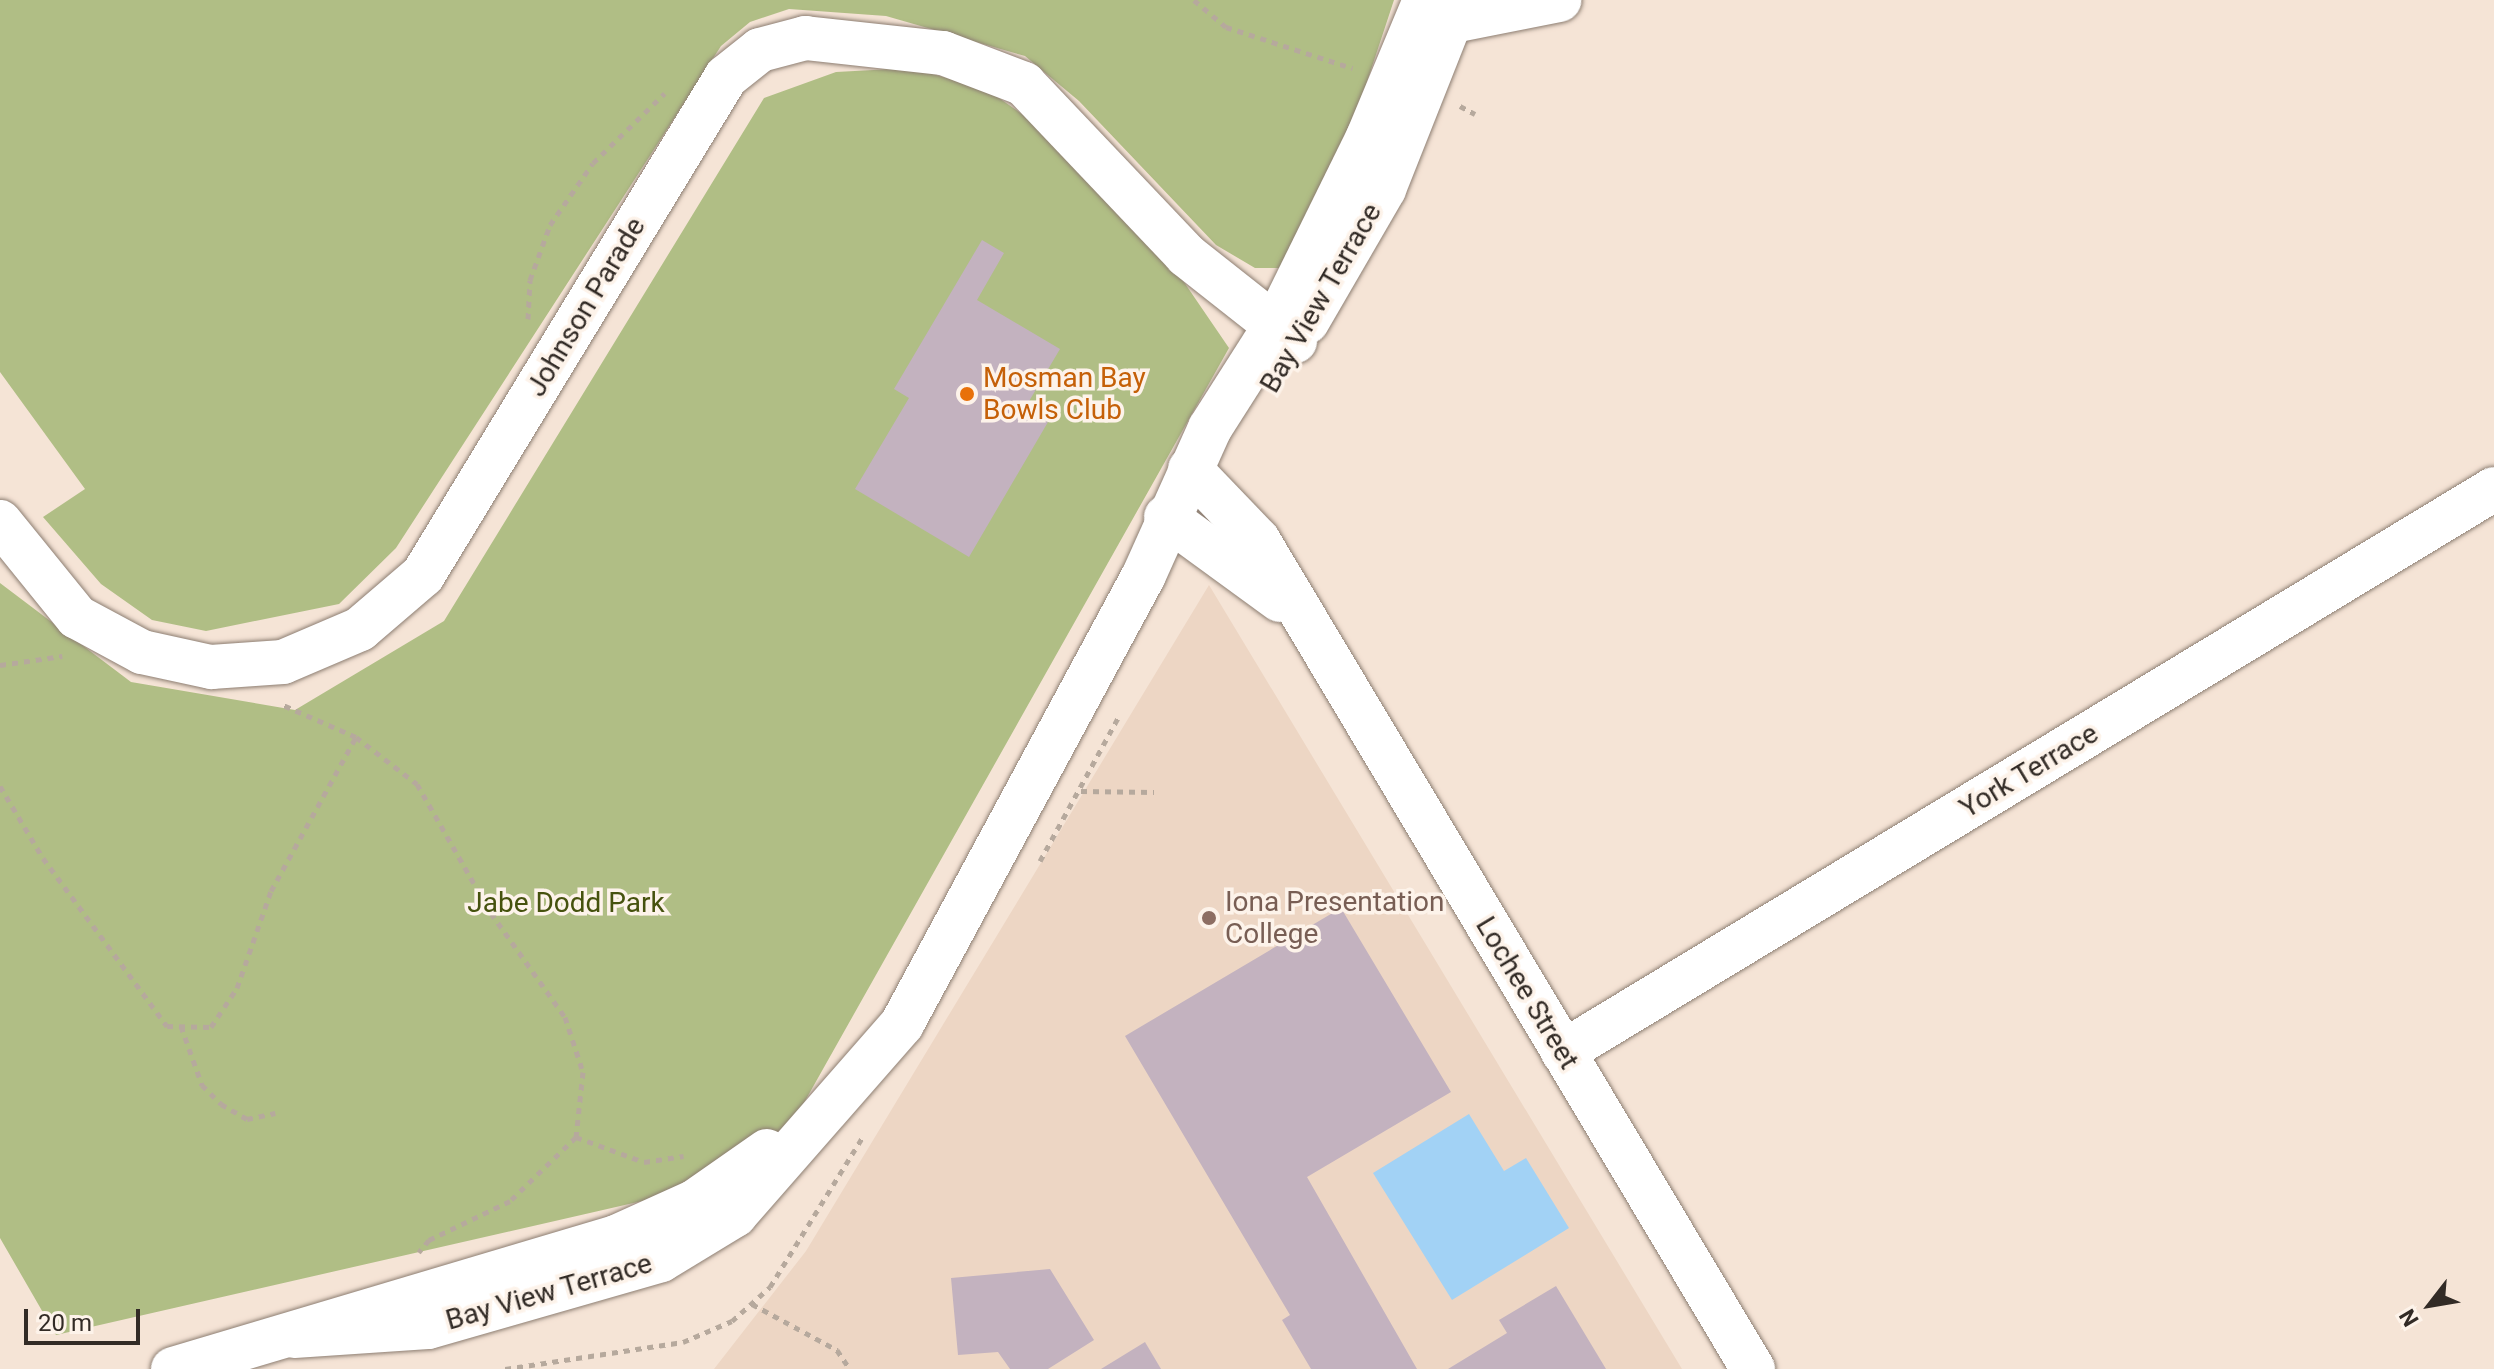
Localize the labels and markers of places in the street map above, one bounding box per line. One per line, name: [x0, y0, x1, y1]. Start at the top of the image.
place label: Mosman Bay Bowls Club: [983, 361, 1146, 427]
marker: Mosman Bay Bowls Club: [958, 385, 976, 403]
place label: Iona Presentation College: [1225, 885, 1445, 951]
marker: Iona Presentation College: [1200, 909, 1218, 927]

